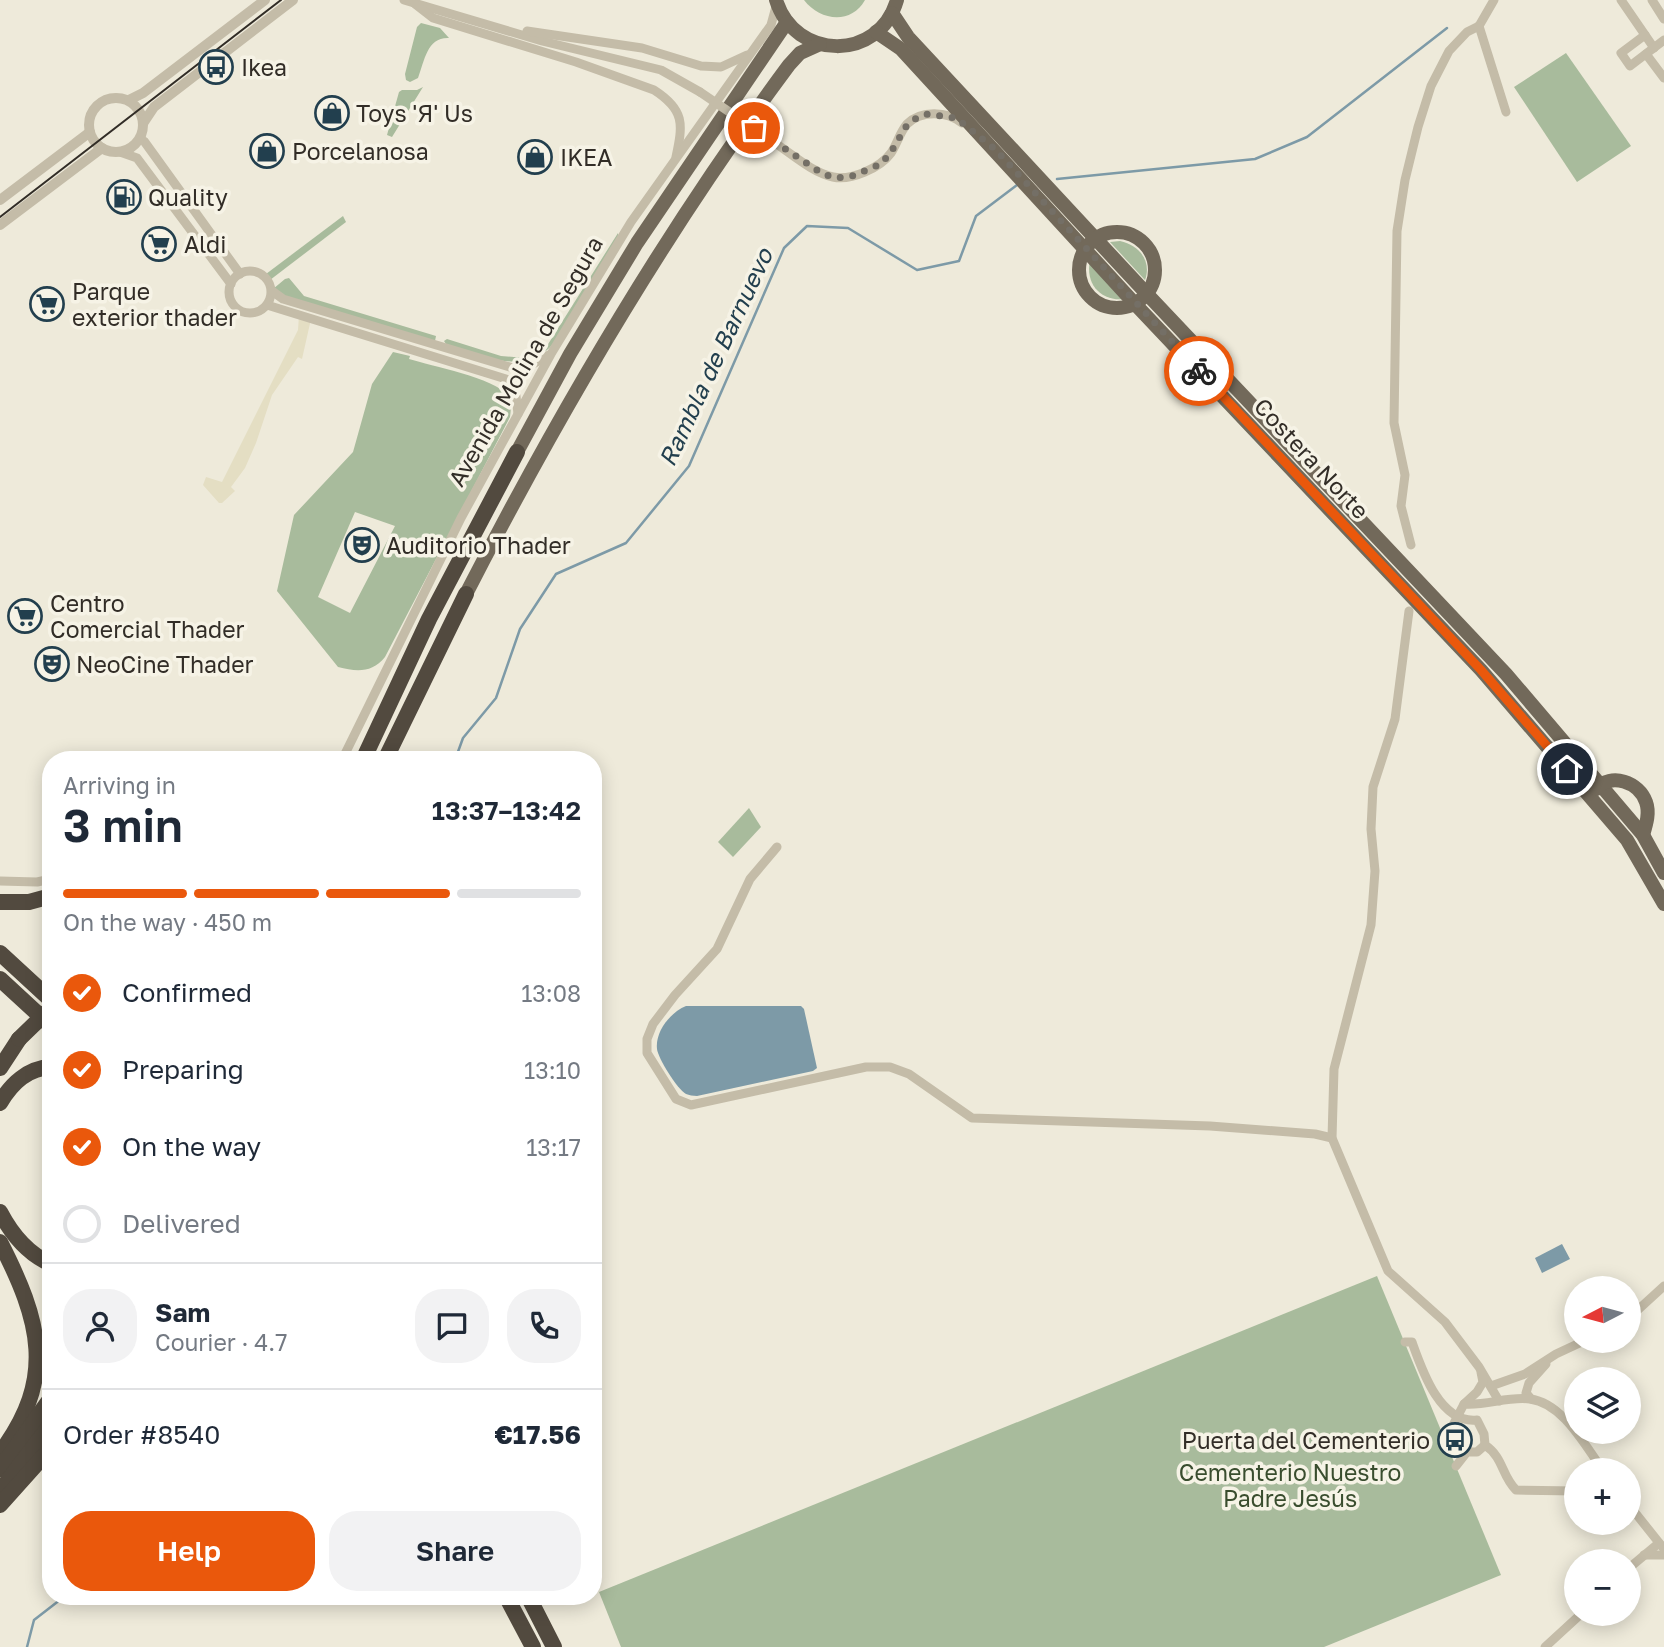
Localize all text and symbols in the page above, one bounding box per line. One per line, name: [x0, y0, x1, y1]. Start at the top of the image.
bus stop icon: Ikea: [197, 48, 235, 86]
place label: Ikea: [241, 53, 287, 81]
shop icon: Toys 'Я' Us: [313, 94, 351, 132]
pin: [724, 98, 784, 158]
place label: Toys 'Я' Us: [356, 99, 473, 127]
icon: bag: [735, 109, 773, 147]
shop icon: Porcelanosa: [248, 132, 286, 170]
place label: Porcelanosa: [292, 137, 429, 165]
shop icon: IKEA: [516, 138, 554, 176]
place label: IKEA: [560, 143, 613, 171]
fuel station icon: Quality: [105, 178, 143, 216]
place label: Quality: [148, 183, 228, 211]
supermarket icon: Aldi: [140, 225, 178, 263]
place label: Aldi: [184, 230, 226, 258]
street label: Avenida Molina de Segura: [442, 231, 608, 491]
water label: Rambla de Barnuevo: [652, 242, 779, 470]
place label: Parque exterior thader: [72, 277, 237, 331]
supermarket icon: Parque exterior thader: [28, 285, 66, 323]
courier: [1164, 336, 1234, 406]
icon: bike: [1180, 352, 1218, 390]
street label: Costera Norte: [1249, 392, 1375, 524]
theatre icon: Auditorio Thader: [343, 526, 381, 564]
place label: Auditorio Thader: [386, 531, 571, 559]
place label: Centro Comercial Thader: [50, 589, 245, 643]
supermarket icon: Centro Comercial Thader: [6, 597, 44, 635]
theatre icon: NeoCine Thader: [33, 645, 71, 683]
place label: NeoCine Thader: [76, 650, 254, 678]
pin: [1537, 739, 1597, 799]
icon: home: [1548, 750, 1586, 788]
text: Arriving in: [63, 771, 176, 799]
text: 13:37–13:42: [432, 795, 581, 826]
text: 3 min: [63, 797, 183, 852]
text: On the way · 450 m: [63, 908, 272, 936]
icon: check: [63, 974, 101, 1012]
text: Confirmed: [122, 977, 252, 1008]
text: 13:08: [521, 979, 581, 1007]
icon: check: [63, 1051, 101, 1089]
text: Preparing: [122, 1054, 244, 1085]
text: 13:10: [524, 1056, 581, 1084]
icon: check: [63, 1128, 101, 1166]
text: On the way: [122, 1131, 261, 1162]
text: 13:17: [526, 1133, 581, 1161]
text: Delivered: [122, 1208, 241, 1239]
north arrow: [1564, 1276, 1642, 1353]
map controls: [1564, 1276, 1641, 1626]
button: person: [63, 1289, 137, 1363]
button: chat: [415, 1289, 489, 1363]
button: phone: [507, 1289, 581, 1363]
text: Sam: [155, 1297, 210, 1328]
text: Courier · 4.7: [155, 1328, 287, 1356]
button: layers: [1564, 1367, 1641, 1444]
text: Order #8540: [63, 1419, 220, 1450]
text: €17.56: [494, 1419, 581, 1450]
bus stop icon: Puerta del Cementerio: [1436, 1421, 1474, 1459]
place label: Puerta del Cementerio: [1182, 1426, 1430, 1454]
park label: Cementerio Nuestro Padre Jesús: [1179, 1458, 1401, 1512]
button: +: [1564, 1458, 1641, 1535]
button: Help: [63, 1511, 315, 1591]
button: Share: [329, 1511, 581, 1591]
button: −: [1564, 1549, 1641, 1626]

